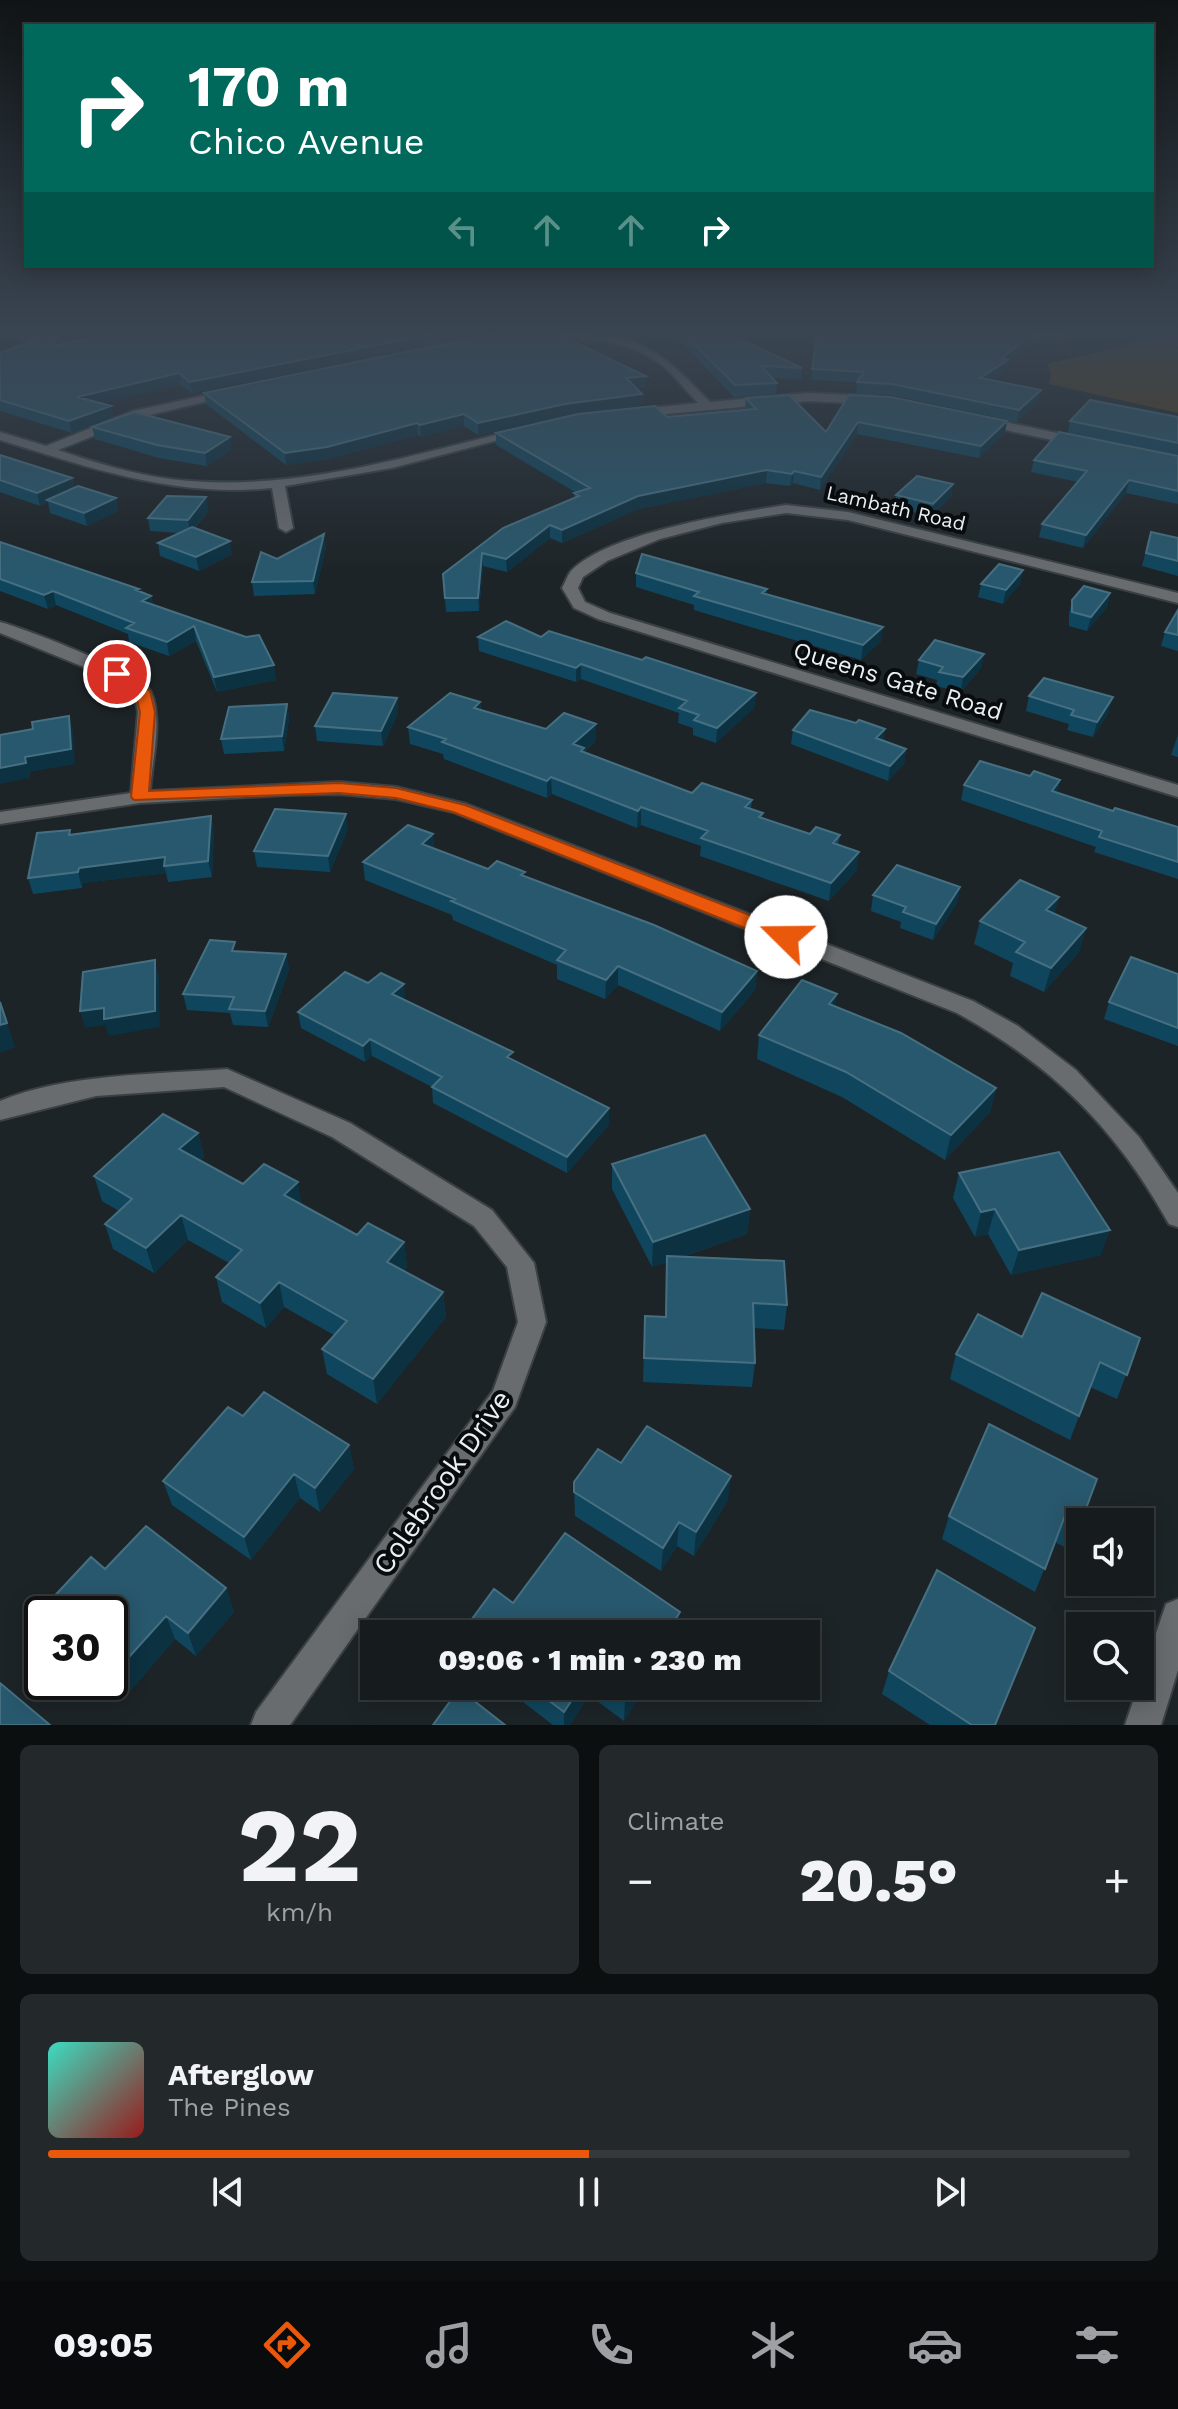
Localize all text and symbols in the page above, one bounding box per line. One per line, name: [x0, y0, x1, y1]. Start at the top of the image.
text: 170 m: [188, 54, 350, 120]
icon: right: [56, 56, 160, 160]
text: Chico Avenue: [188, 121, 424, 163]
icon: left: [441, 208, 485, 252]
icon: ahead: [525, 208, 569, 252]
icon: ahead: [609, 208, 653, 252]
icon: right: [693, 208, 737, 252]
street label: Lambath Road: [824, 480, 968, 536]
street label: Queens Gate Road: [790, 636, 1006, 726]
pin: [83, 640, 151, 708]
icon: arrive: [95, 652, 139, 696]
position arrow: [744, 895, 828, 979]
street label: Colebrook Drive: [366, 1384, 518, 1580]
map controls: [1066, 1508, 1154, 1700]
button: sound: [1066, 1508, 1154, 1596]
speed limit sign: 30: [24, 1596, 128, 1700]
button: search: [1066, 1612, 1154, 1700]
text: 09:06 · 1 min · 230 m: [438, 1642, 742, 1677]
text: 22: [238, 1784, 361, 1906]
text: Climate: [627, 1806, 725, 1836]
text: 20.5°: [799, 1845, 958, 1916]
text: −: [627, 1855, 654, 1907]
text: +: [1103, 1855, 1130, 1907]
text: km/h: [266, 1897, 333, 1927]
text: Afterglow: [168, 2057, 314, 2092]
text: The Pines: [168, 2092, 291, 2122]
icon: previous: [206, 2170, 250, 2214]
icon: pause: [567, 2170, 611, 2214]
icon: next: [928, 2170, 972, 2214]
icon: directions: [259, 2317, 315, 2373]
icon: music: [421, 2317, 477, 2373]
icon: phone: [583, 2317, 639, 2373]
icon: climate: [745, 2317, 801, 2373]
icon: car: [907, 2317, 963, 2373]
icon: filters: [1069, 2317, 1125, 2373]
text: 09:05: [53, 2324, 153, 2366]

